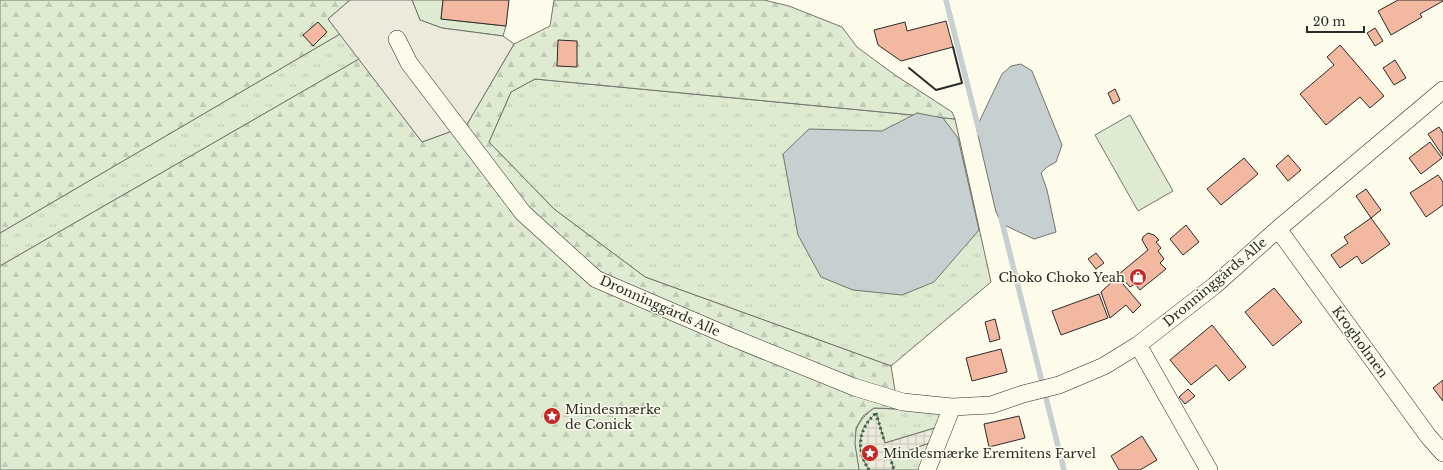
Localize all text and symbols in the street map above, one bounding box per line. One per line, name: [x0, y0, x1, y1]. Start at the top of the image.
scale bar: [1307, 8, 1364, 34]
text: 20 m: [1313, 14, 1345, 29]
street label: Dronninggårds Alle: [1160, 234, 1270, 330]
shop icon: Choko Choko Yeah: [1128, 267, 1148, 287]
place label: Choko Choko Yeah: [998, 269, 1125, 286]
street label: Dronninggårds Alle: [597, 272, 723, 340]
street label: Krogholmen: [1328, 303, 1392, 381]
place label: Mindesmærke de Conick: [565, 401, 661, 433]
place icon: Mindesmærke de Conick: [542, 406, 562, 426]
place icon: Mindesmærke Eremitens Farvel: [860, 443, 880, 463]
place label: Mindesmærke Eremitens Farvel: [883, 445, 1096, 462]

